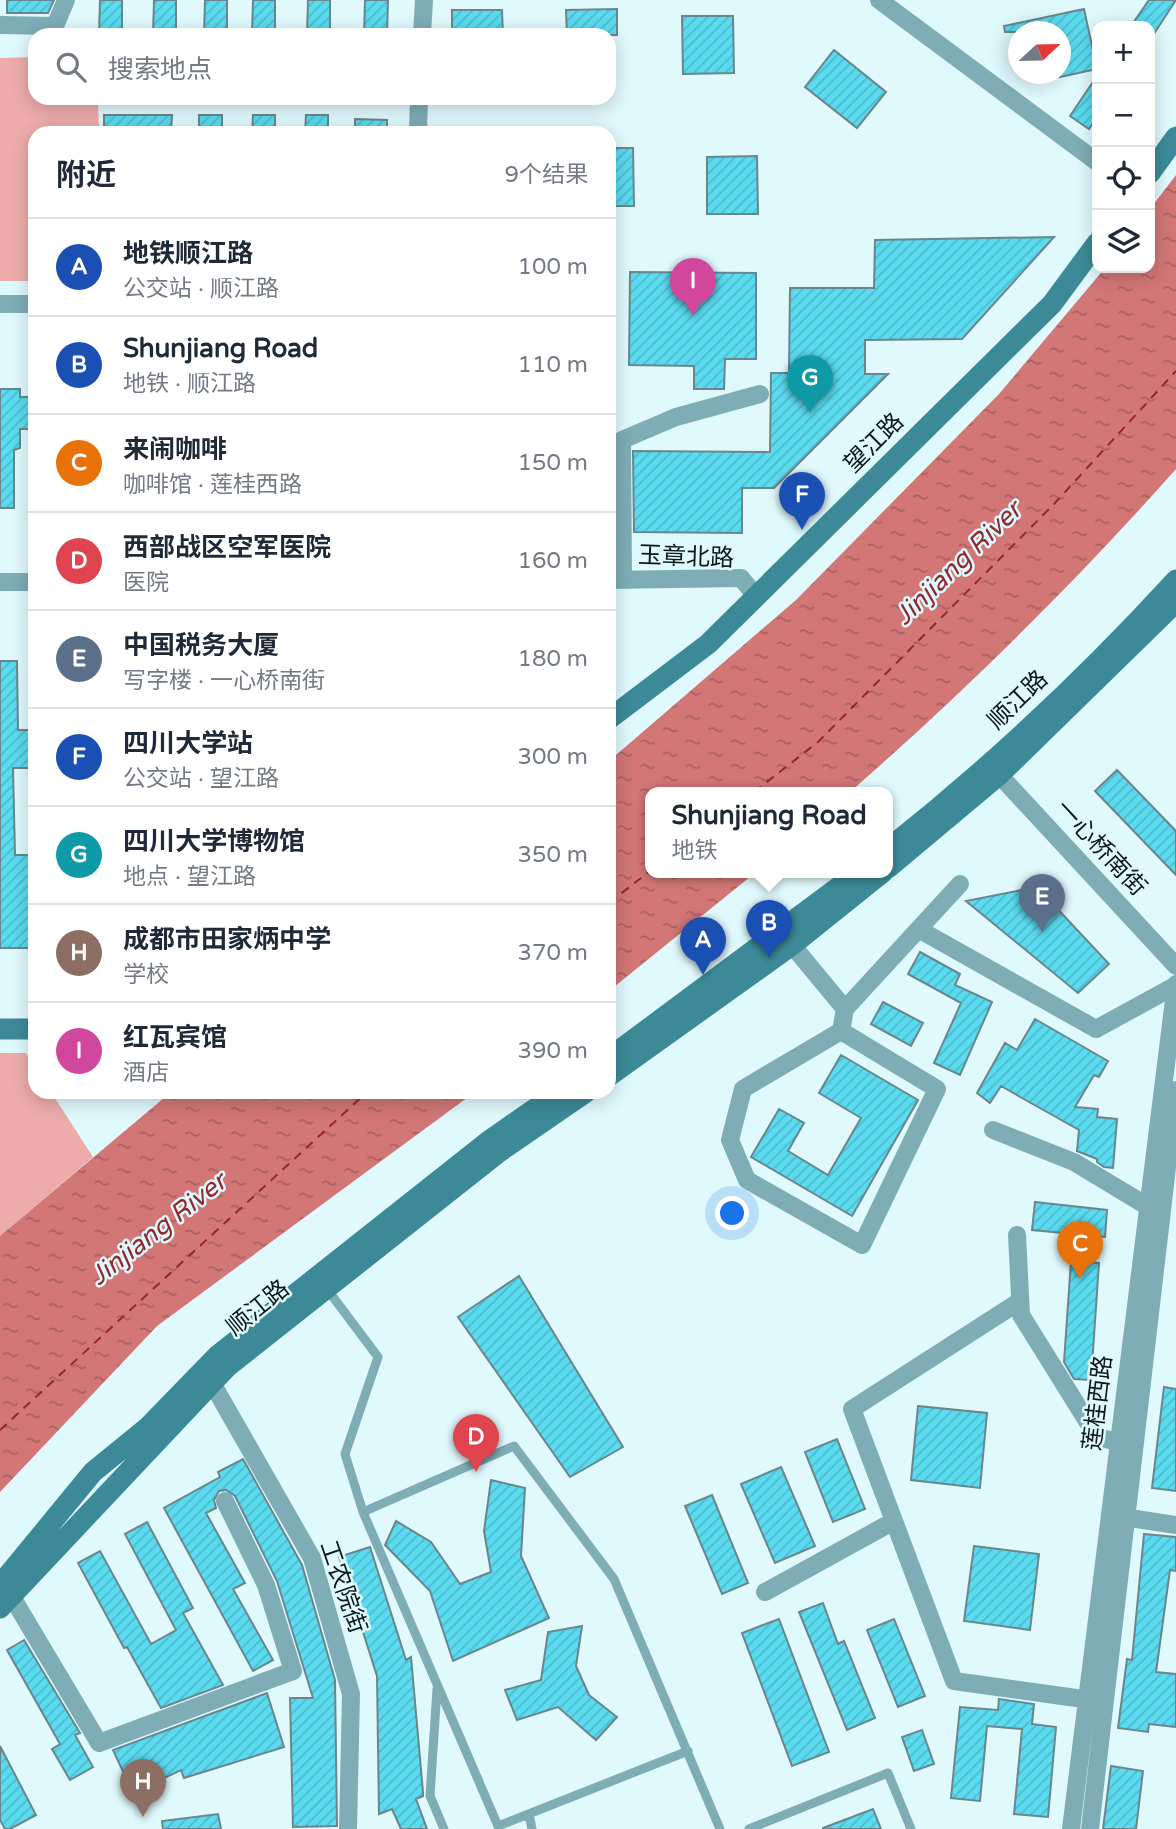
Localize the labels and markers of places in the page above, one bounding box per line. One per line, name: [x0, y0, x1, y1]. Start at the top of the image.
pin: I: [670, 258, 716, 316]
pin: G: [787, 355, 833, 413]
pin: F: [779, 472, 825, 530]
pin: E: [1019, 874, 1065, 932]
pin: B: [746, 900, 792, 958]
pin: A: [680, 917, 726, 975]
pin: C: [1057, 1221, 1103, 1279]
pin: D: [453, 1414, 499, 1472]
pin: H: [120, 1759, 166, 1817]

